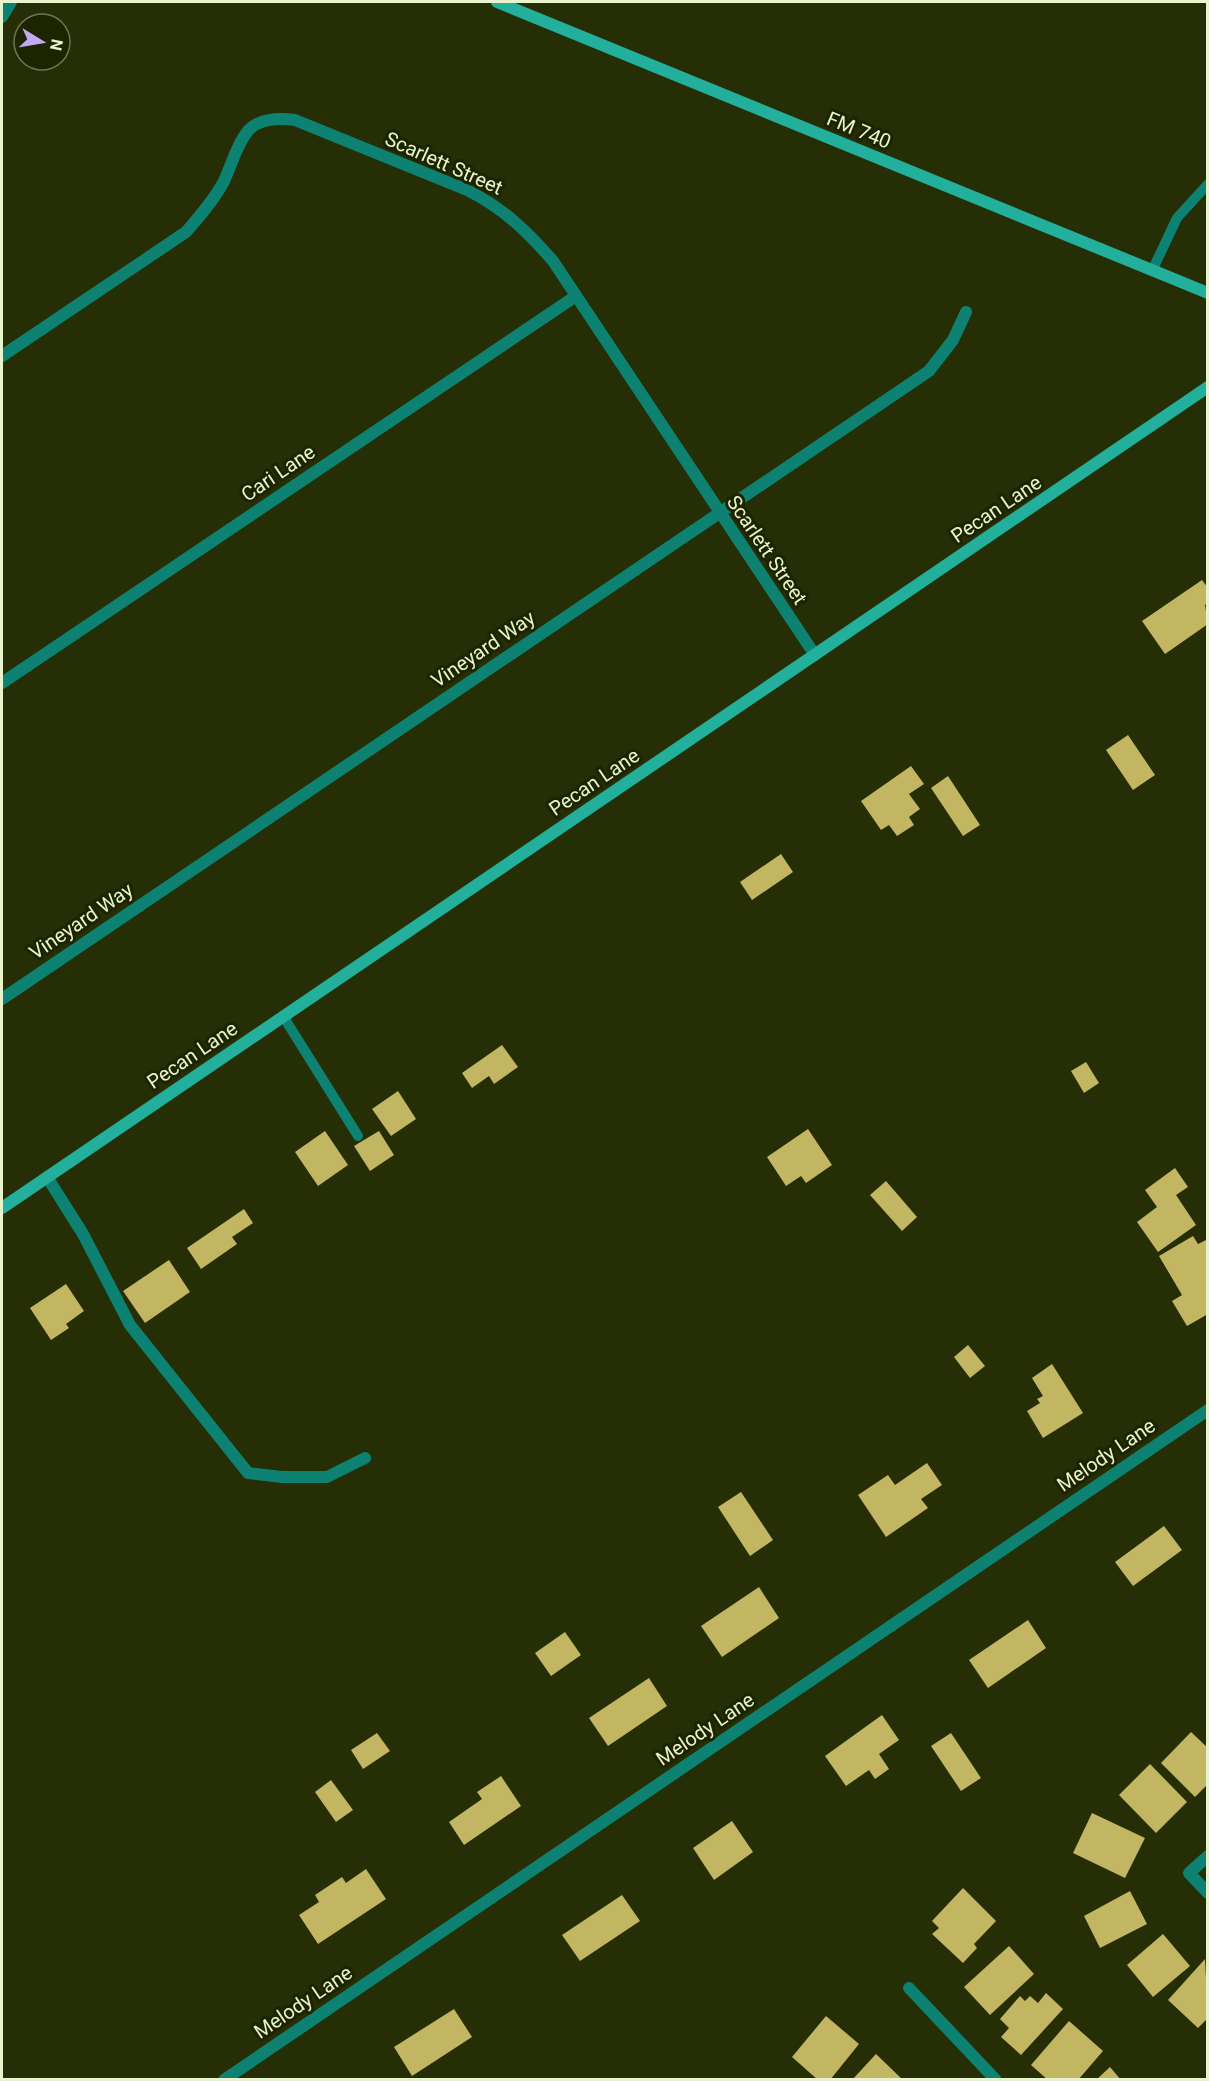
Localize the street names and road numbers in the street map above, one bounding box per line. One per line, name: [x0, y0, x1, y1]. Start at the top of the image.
street label: FM 740: [823, 106, 895, 154]
street label: Scarlett Street: [381, 126, 507, 200]
street label: Cari Lane: [237, 440, 319, 506]
street label: Pecan Lane: [946, 470, 1046, 548]
street label: Scarlett Street: [722, 491, 812, 609]
street label: Vineyard Way: [427, 605, 540, 692]
street label: Pecan Lane: [544, 743, 644, 821]
street label: Vineyard Way: [25, 877, 138, 964]
street label: Pecan Lane: [142, 1016, 242, 1094]
street label: Melody Lane: [1052, 1413, 1160, 1497]
street label: Melody Lane: [651, 1687, 759, 1771]
street label: Melody Lane: [249, 1960, 357, 2044]

